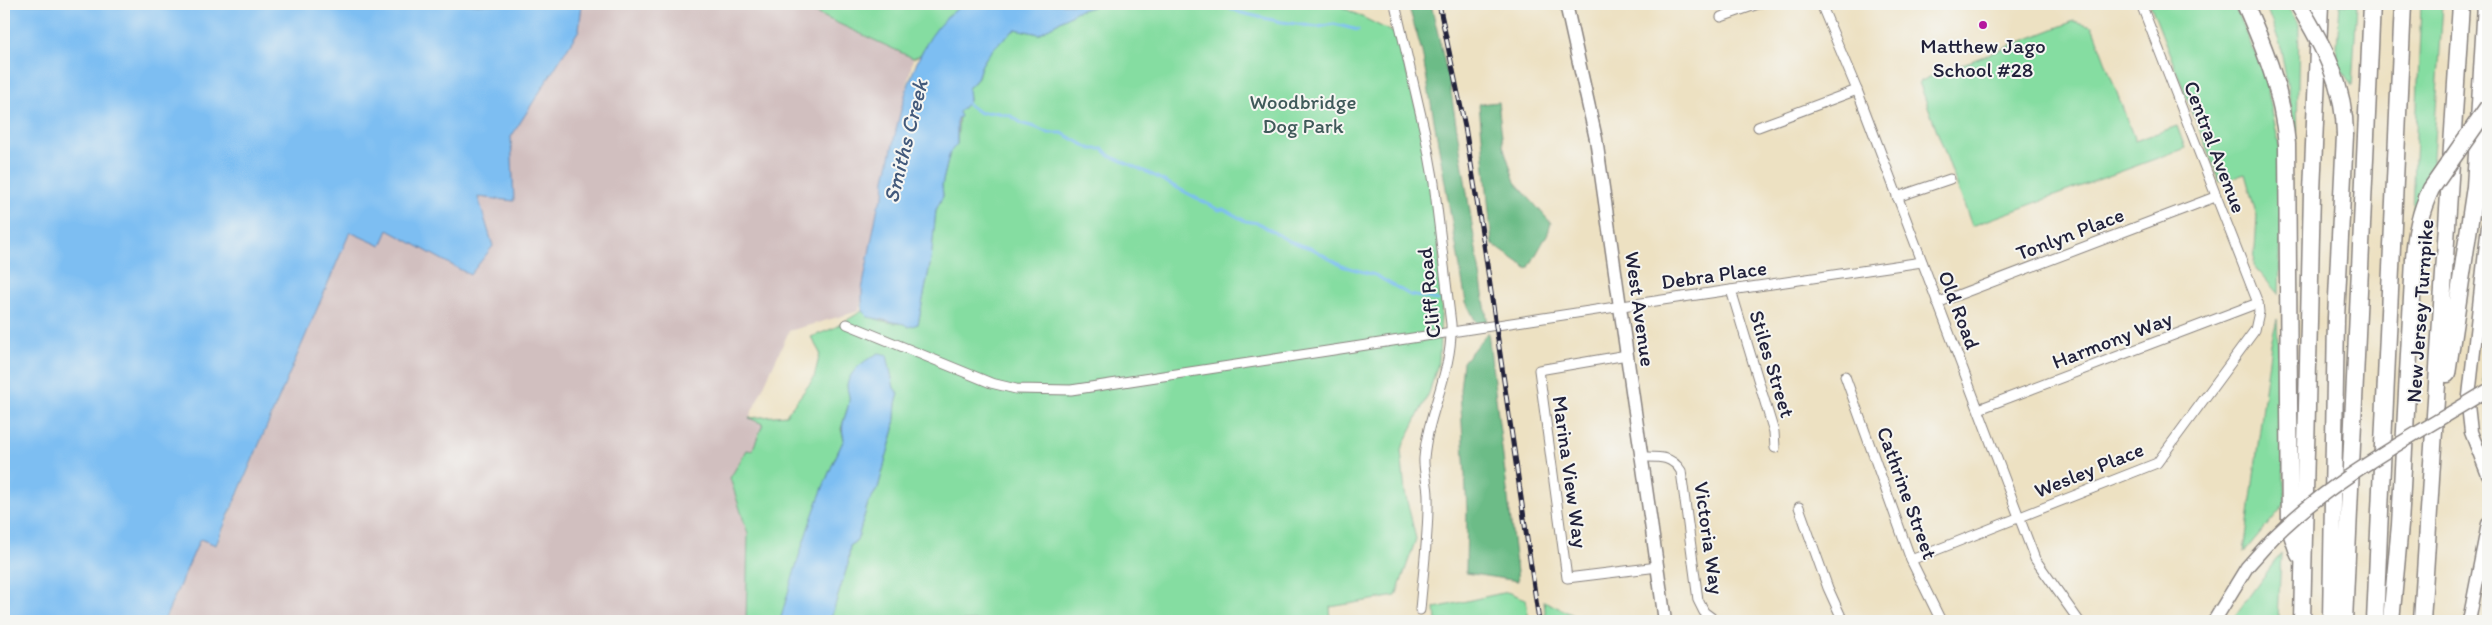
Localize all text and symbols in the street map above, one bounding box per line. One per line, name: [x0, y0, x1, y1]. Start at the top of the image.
marker: Matthew Jago School #28: [1977, 19, 1989, 31]
place label: Matthew Jago School #28: [1920, 33, 2046, 82]
water label: Smiths Creek: [877, 75, 934, 205]
street label: Central Avenue: [2179, 77, 2252, 216]
park label: Woodbridge Dog Park: [1249, 89, 1357, 138]
street label: Tonlyn Place: [2012, 202, 2127, 266]
street label: New Jersey Turnpike: [2401, 218, 2438, 404]
street label: Cliff Road: [1411, 246, 1446, 340]
street label: West Avenue: [1620, 250, 1661, 368]
street label: Debra Place: [1659, 255, 1768, 294]
street label: Old Road: [1933, 267, 1986, 353]
street label: Harmony Way: [2048, 305, 2176, 374]
street label: Stiles Street: [1744, 307, 1801, 421]
street label: Marina View Way: [1547, 394, 1594, 550]
street label: Cathrine Street: [1872, 423, 1943, 563]
street label: Wesley Place: [2031, 436, 2147, 503]
street label: Victoria Way: [1689, 480, 1730, 596]

